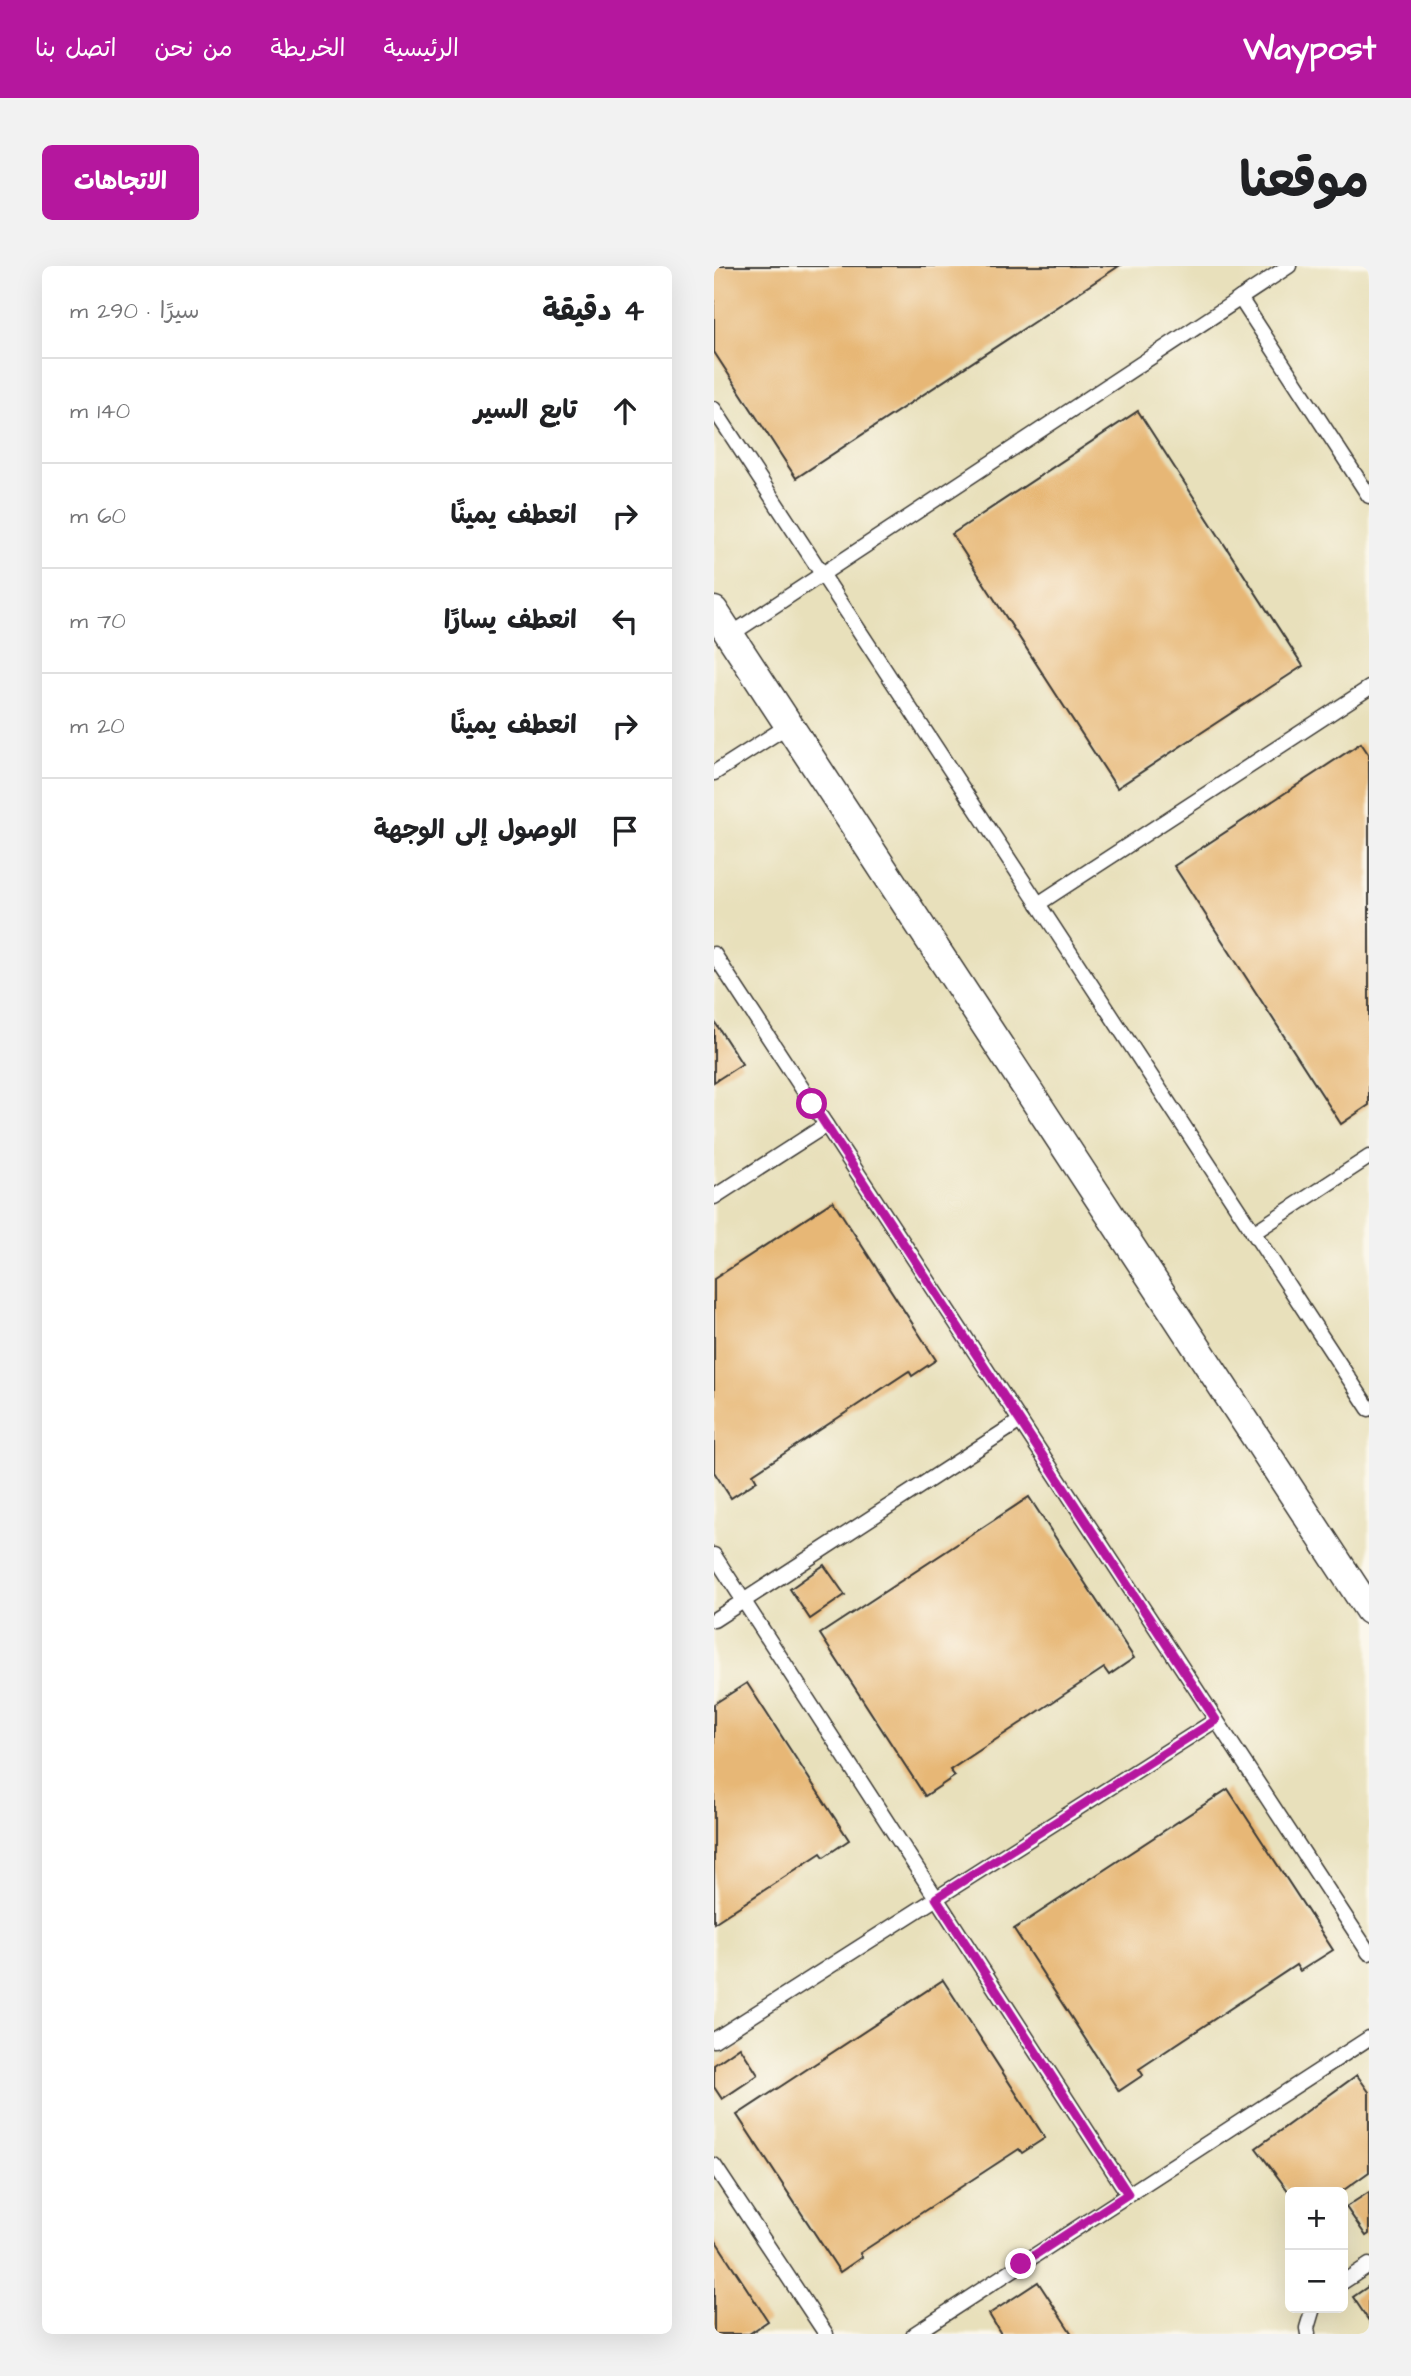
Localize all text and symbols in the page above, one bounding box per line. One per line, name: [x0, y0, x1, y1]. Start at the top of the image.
text: Waypost: [1243, 26, 1376, 72]
text: اتصل بنا: [35, 32, 116, 66]
text: من نحن: [154, 32, 233, 66]
text: الخريطة: [271, 32, 345, 66]
text: الرئيسية: [383, 32, 459, 66]
button: الاتجاهات: [42, 145, 199, 220]
text: موقعنا: [1239, 148, 1369, 216]
text: 4 دقيقة: [542, 290, 644, 332]
text: سيرًا · 290 m: [70, 295, 200, 327]
text: تابع السير: [474, 392, 577, 428]
icon: ahead: [606, 392, 644, 430]
text: 140 m: [70, 395, 130, 427]
text: انعطف يمينًا: [450, 497, 577, 533]
icon: right: [606, 497, 644, 535]
text: 60 m: [70, 500, 126, 532]
text: انعطف يسارًا: [444, 602, 577, 638]
icon: left: [606, 602, 644, 640]
text: 70 m: [70, 605, 126, 637]
text: انعطف يمينًا: [450, 707, 577, 743]
icon: right: [606, 707, 644, 745]
text: 20 m: [70, 710, 125, 742]
text: الوصول إلى الوجهة: [373, 812, 577, 848]
icon: arrive: [606, 812, 644, 850]
route start: [796, 1088, 827, 1119]
map controls: [1285, 2187, 1348, 2313]
button: +: [1285, 2187, 1348, 2250]
route end: [1005, 2248, 1036, 2279]
button: −: [1285, 2250, 1348, 2313]

